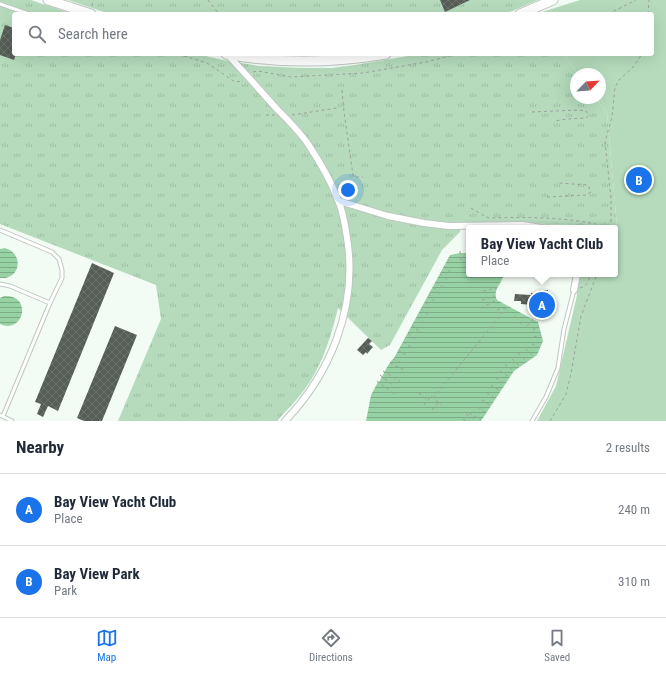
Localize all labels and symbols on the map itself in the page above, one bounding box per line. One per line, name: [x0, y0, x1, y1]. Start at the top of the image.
north arrow: [570, 68, 606, 104]
pin: B: [626, 165, 652, 195]
your location: [338, 180, 358, 200]
pin: A: [529, 290, 555, 320]

